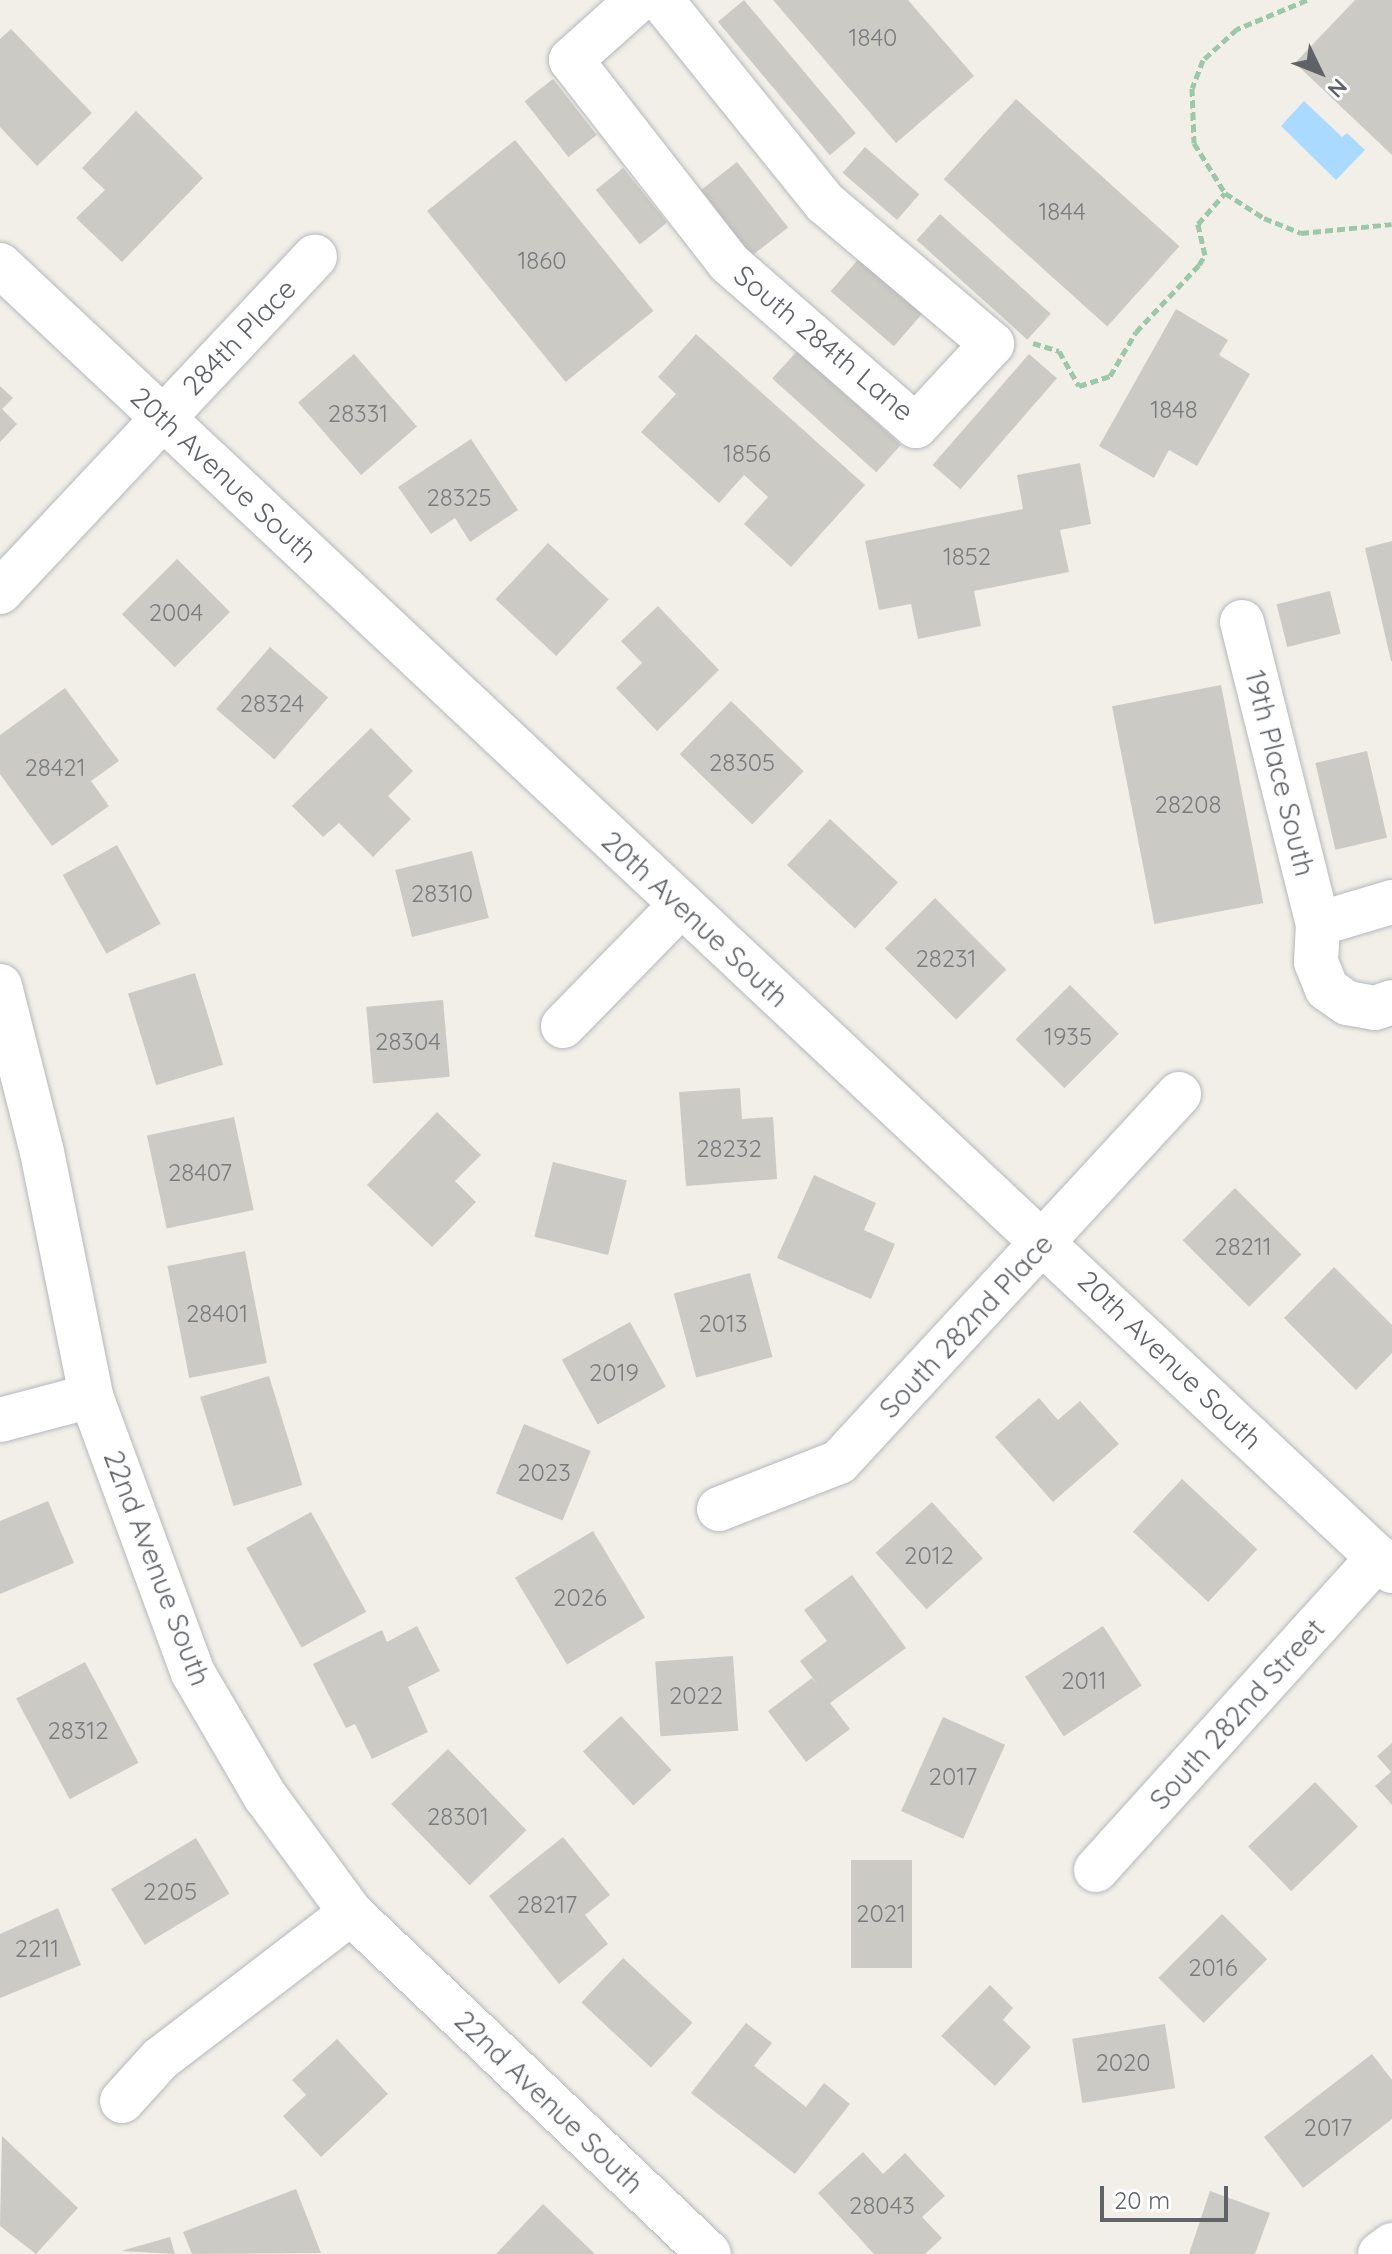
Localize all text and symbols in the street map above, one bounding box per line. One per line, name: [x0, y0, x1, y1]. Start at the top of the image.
house number: 1840: [849, 24, 897, 52]
north arrow: [1280, 32, 1360, 112]
text: N: [1322, 73, 1353, 104]
house number: 1844: [1038, 198, 1086, 226]
house number: 1860: [517, 247, 567, 275]
street label: South 284th Lane: [727, 258, 921, 428]
street label: 284th Place: [175, 272, 303, 402]
street label: 20th Avenue South: [124, 380, 324, 570]
house number: 1848: [1150, 396, 1198, 424]
house number: 28331: [328, 400, 388, 428]
house number: 1856: [723, 440, 771, 468]
house number: 28325: [426, 484, 492, 512]
house number: 1852: [943, 543, 991, 571]
house number: 2004: [149, 599, 203, 627]
street label: 19th Place South: [1238, 667, 1322, 879]
house number: 28324: [240, 690, 304, 718]
house number: 28305: [709, 749, 775, 777]
house number: 28421: [24, 754, 86, 782]
house number: 28208: [1155, 791, 1221, 819]
street label: 20th Avenue South: [595, 824, 795, 1014]
house number: 28310: [411, 880, 473, 908]
house number: 28231: [915, 945, 977, 973]
house number: 1935: [1044, 1023, 1092, 1051]
house number: 28304: [375, 1028, 441, 1056]
house number: 28232: [696, 1135, 762, 1163]
house number: 28407: [168, 1159, 232, 1187]
street label: South 282nd Place: [872, 1227, 1060, 1425]
house number: 28211: [1214, 1233, 1272, 1261]
street label: 20th Avenue South: [1071, 1264, 1269, 1456]
house number: 28401: [186, 1300, 248, 1328]
house number: 2013: [698, 1310, 748, 1338]
house number: 2019: [589, 1359, 639, 1387]
street label: 22nd Avenue South: [97, 1446, 217, 1690]
house number: 2023: [517, 1459, 571, 1487]
house number: 2012: [904, 1542, 954, 1570]
house number: 2026: [553, 1584, 607, 1612]
street label: South 282nd Street: [1143, 1612, 1331, 1816]
house number: 2011: [1061, 1667, 1107, 1695]
house number: 2022: [669, 1682, 723, 1710]
house number: 28312: [47, 1717, 109, 1745]
house number: 2017: [929, 1763, 977, 1791]
house number: 28301: [427, 1803, 489, 1831]
house number: 2205: [143, 1878, 197, 1906]
house number: 28217: [517, 1891, 577, 1919]
house number: 2021: [856, 1900, 906, 1928]
house number: 2211: [15, 1935, 59, 1963]
house number: 2016: [1188, 1954, 1238, 1982]
street label: 22nd Avenue South: [448, 2003, 650, 2201]
house number: 2020: [1095, 2049, 1151, 2077]
house number: 2017: [1304, 2114, 1352, 2142]
scale bar: [1104, 2170, 1232, 2220]
text: 20 m: [1114, 2185, 1170, 2215]
house number: 28043: [849, 2192, 915, 2220]

